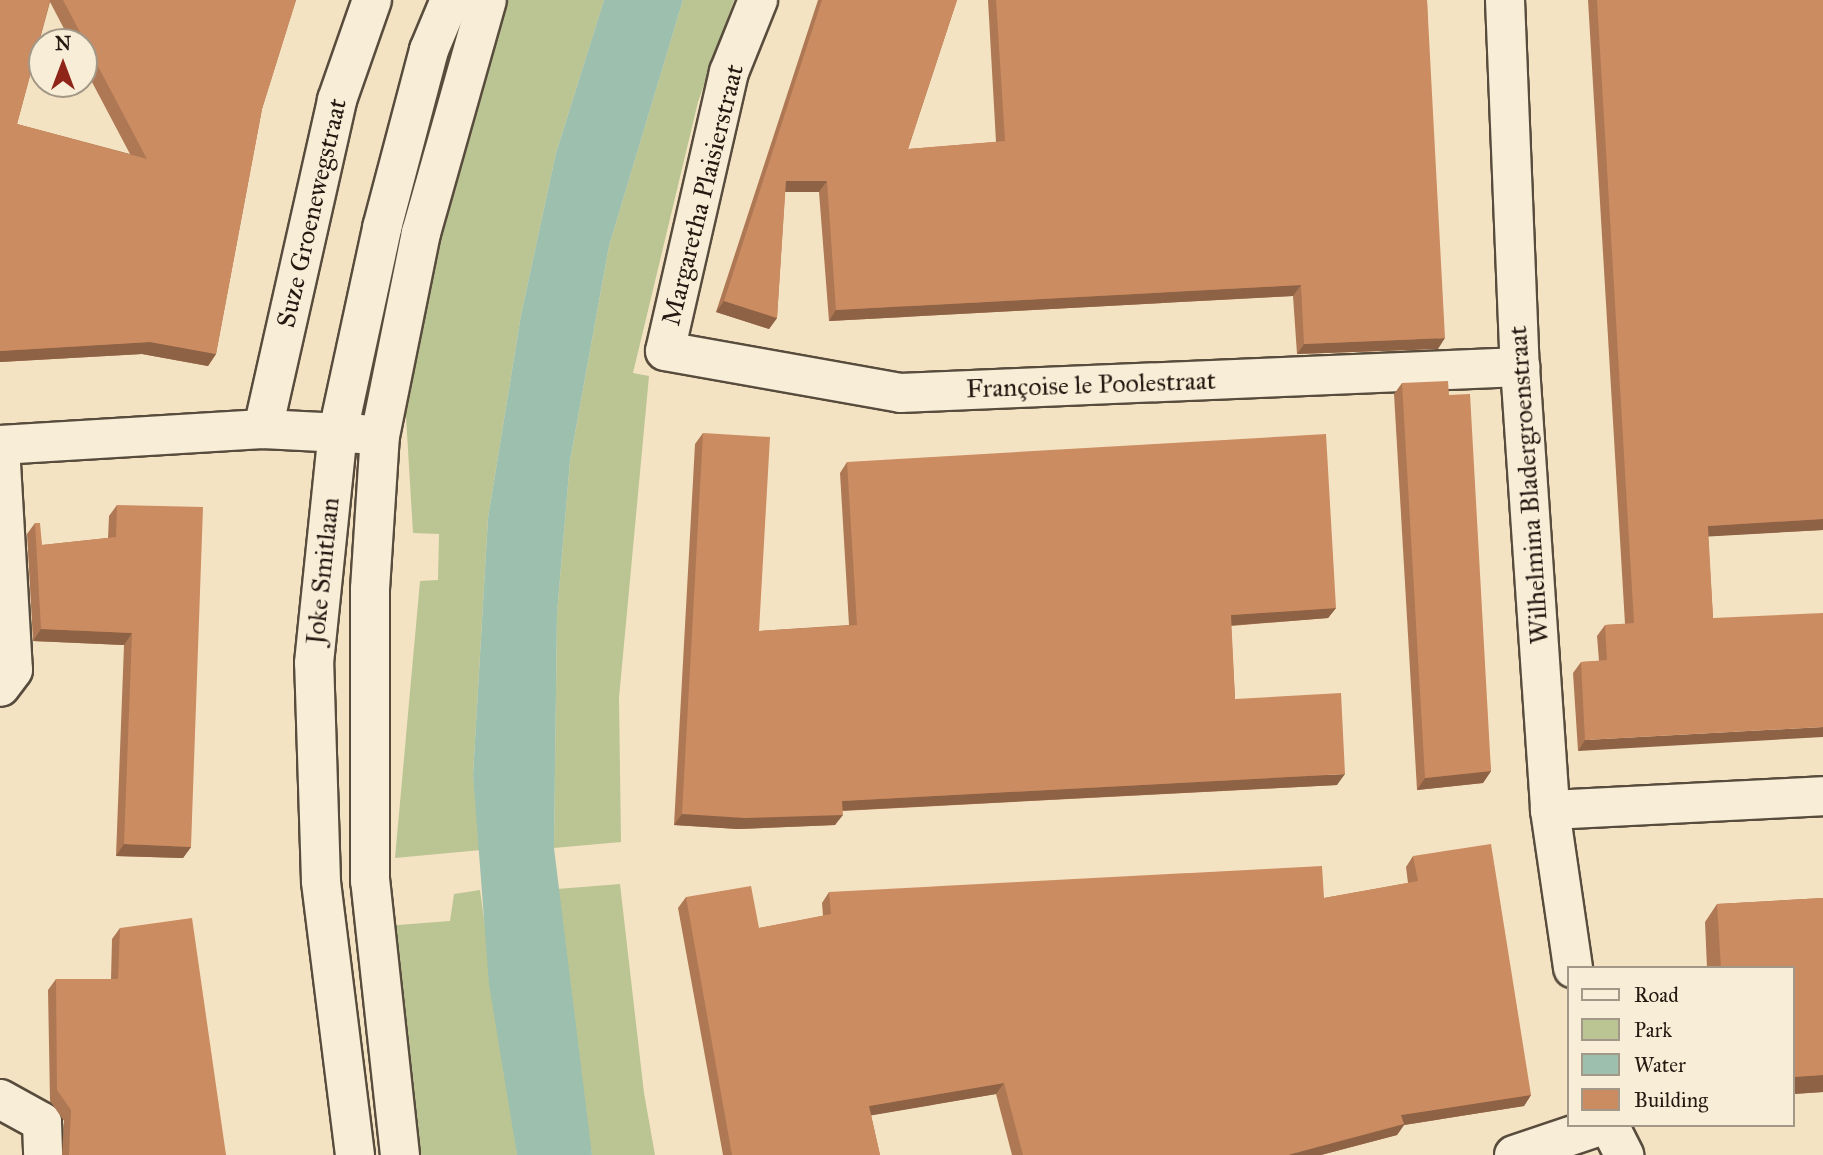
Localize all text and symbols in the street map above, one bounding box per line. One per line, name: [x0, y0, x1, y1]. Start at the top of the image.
north arrow: [28, 28, 98, 98]
text: N: [55, 32, 71, 55]
street label: Margaretha Plaisierstraat: [655, 61, 751, 329]
street label: Suze Groenewegstraat: [270, 95, 354, 331]
street label: Wilhelmina Bladergroenstraat: [1502, 325, 1556, 645]
street label: Françoise le Poolestraat: [966, 365, 1216, 405]
street label: Joke Smitlaan: [300, 496, 346, 646]
legend: [1568, 966, 1795, 1127]
text: Road: [1634, 982, 1679, 1008]
text: Park: [1634, 1017, 1672, 1043]
text: Water: [1634, 1052, 1686, 1078]
text: Building: [1634, 1087, 1708, 1113]

